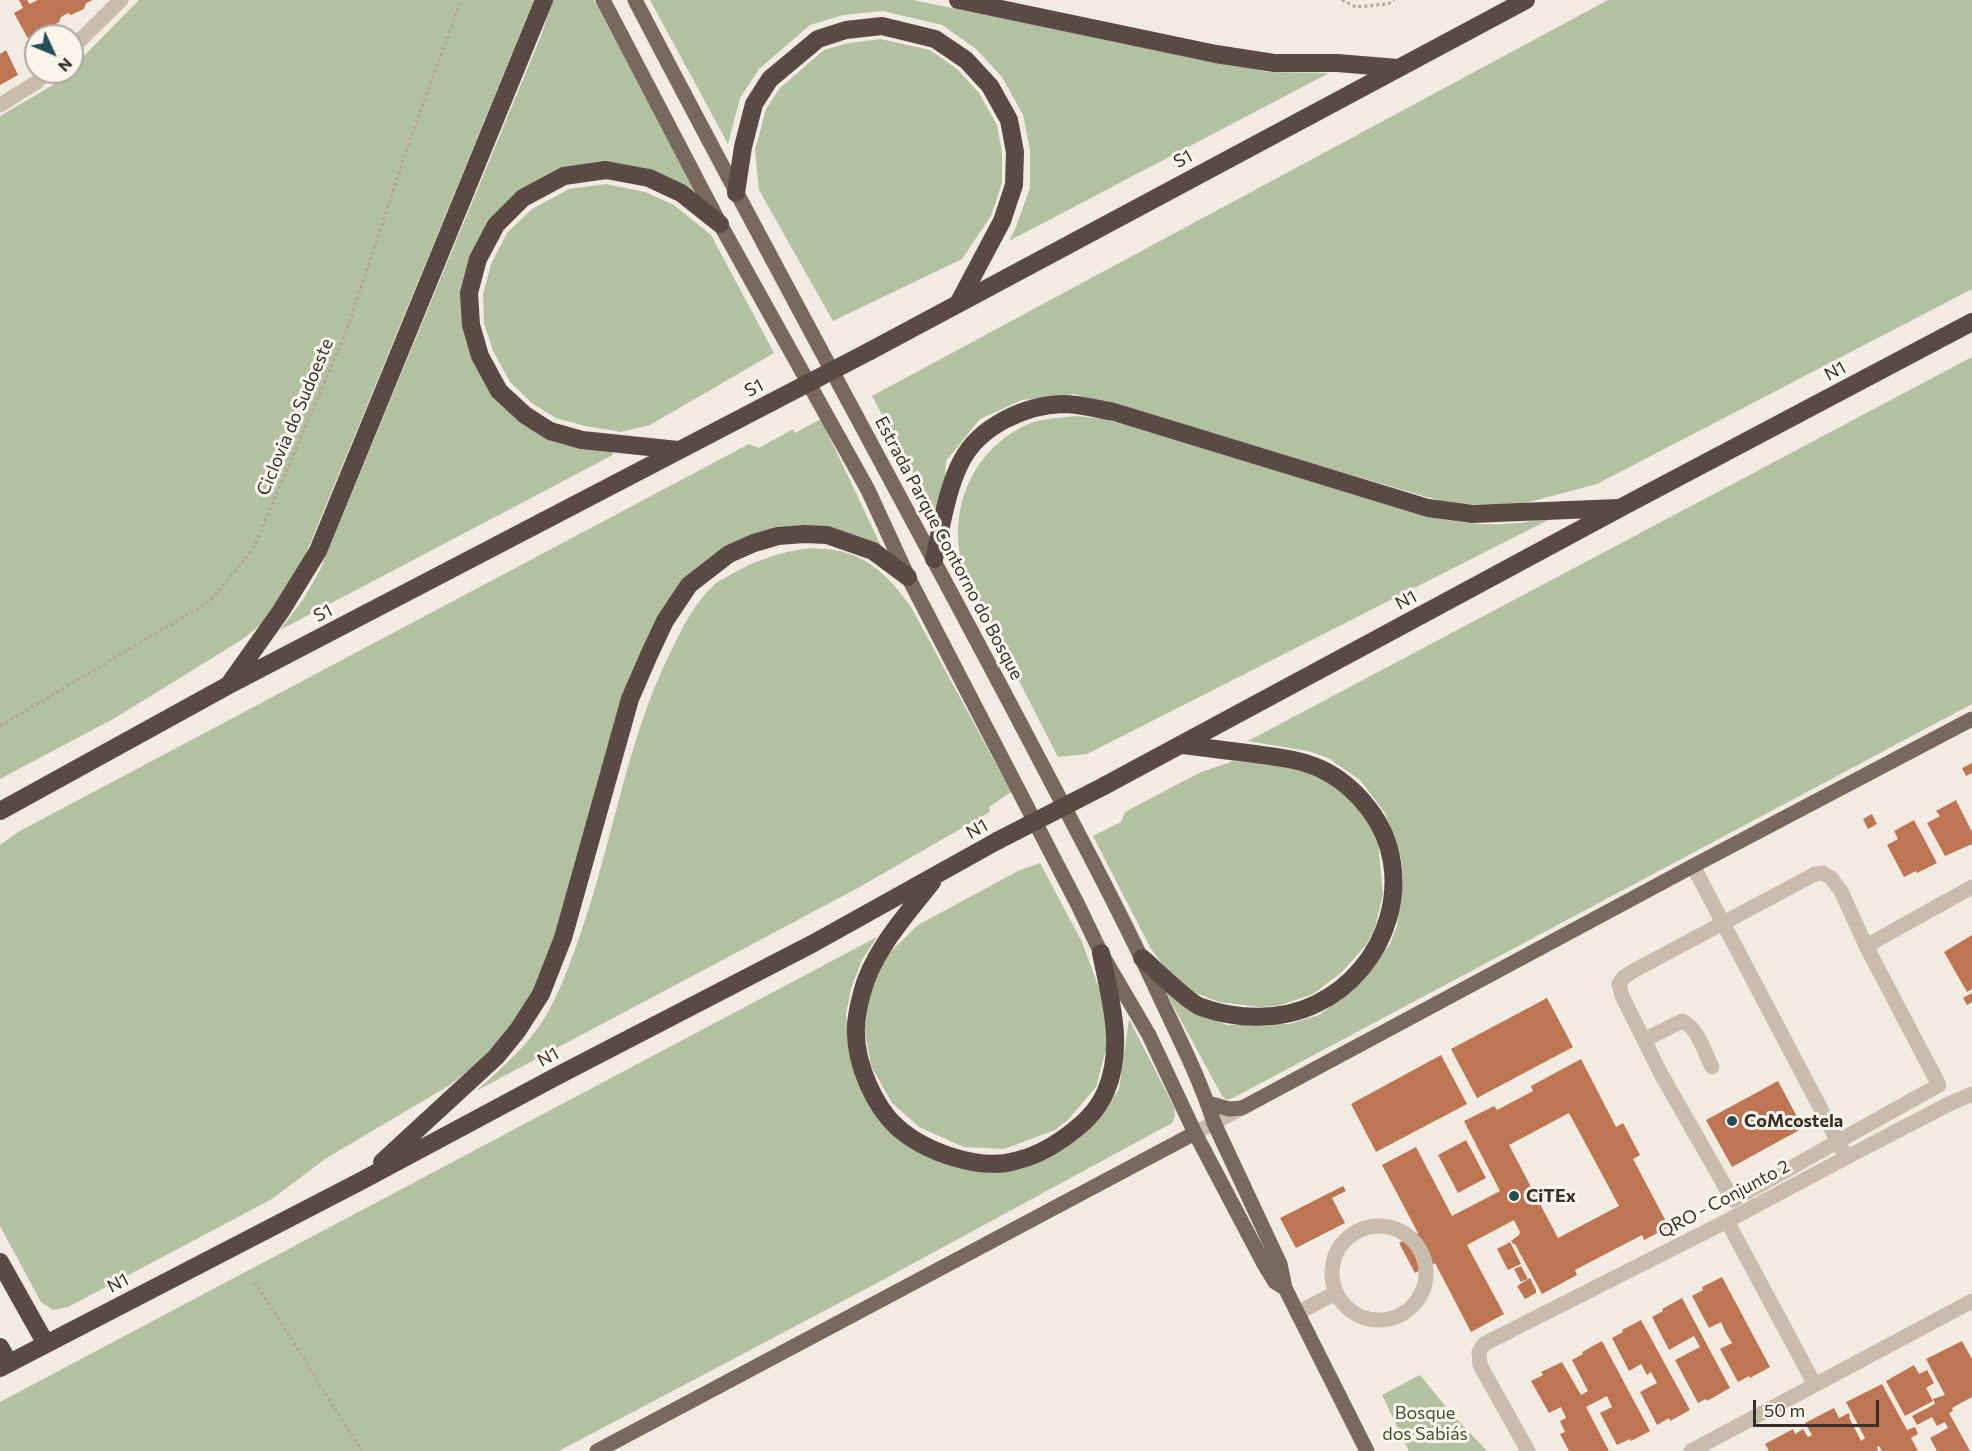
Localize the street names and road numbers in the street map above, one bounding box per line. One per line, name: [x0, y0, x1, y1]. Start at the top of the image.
street label: S1: [1170, 145, 1196, 173]
street label: Ciclovia do Sudoeste: [252, 335, 338, 499]
street label: N1: [1821, 356, 1849, 386]
street label: S1: [741, 374, 767, 402]
street label: Estrada Parque Contorno do Bosque: [870, 413, 1028, 683]
street label: N1: [1392, 585, 1420, 615]
street label: S1: [310, 599, 336, 627]
street label: N1: [962, 814, 992, 844]
street label: N1: [534, 1042, 562, 1072]
street label: QRO - Conjunto 2: [1655, 1155, 1793, 1243]
street label: N1: [104, 1269, 132, 1297]

